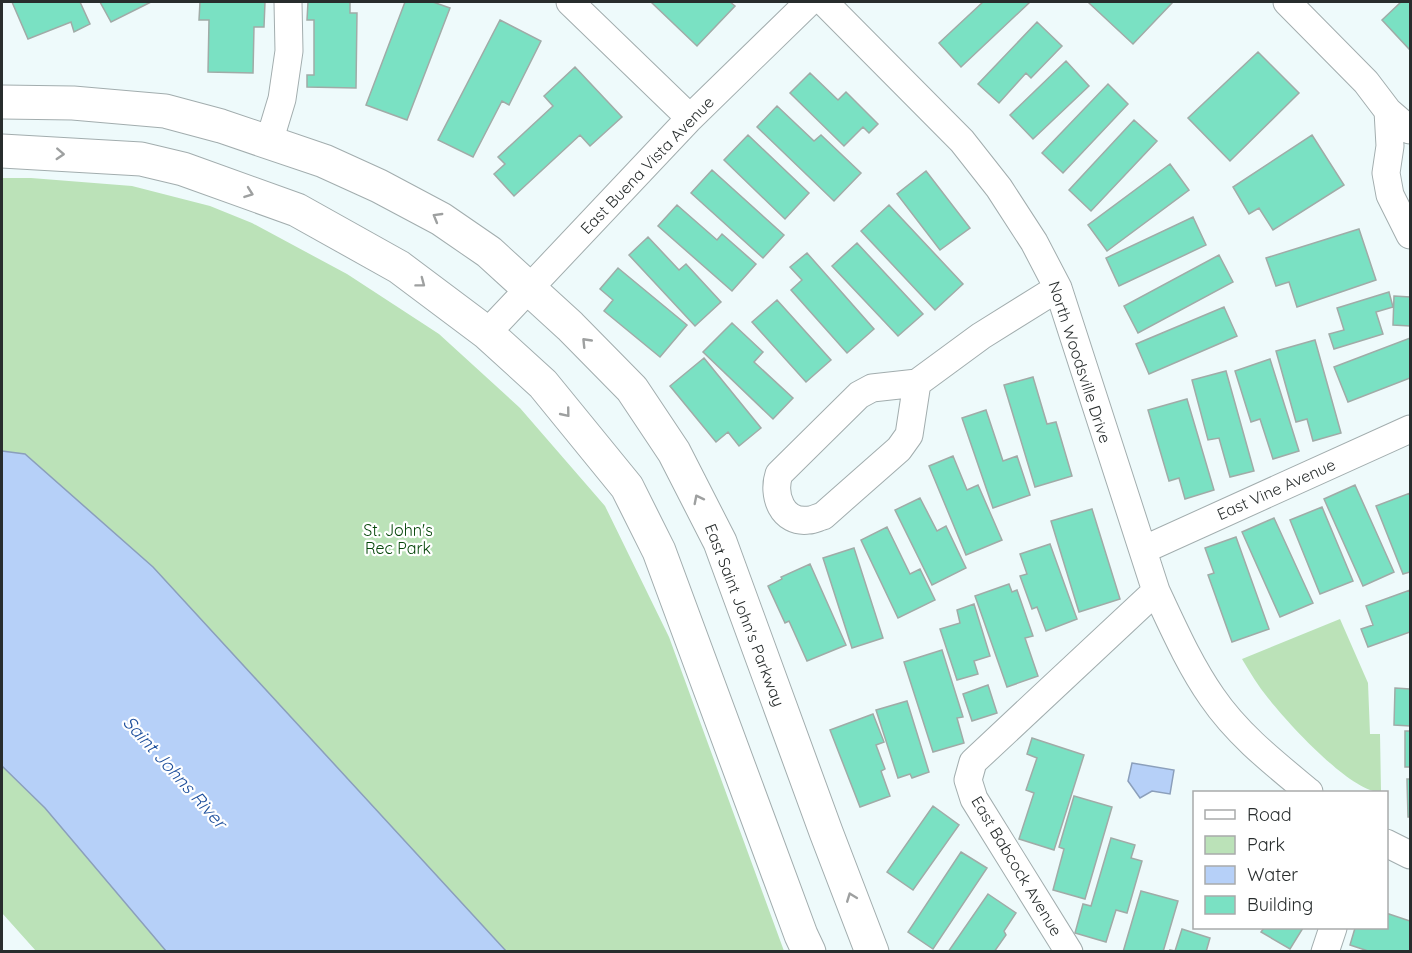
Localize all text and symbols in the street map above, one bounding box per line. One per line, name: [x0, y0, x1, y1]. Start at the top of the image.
street label: East Buena Vista Avenue: [576, 92, 718, 238]
one-way arrow: [55, 147, 64, 160]
one-way arrow: [243, 186, 254, 199]
one-way arrow: [433, 213, 443, 224]
one-way arrow: [415, 276, 426, 287]
street label: North Woodsville Drive: [1044, 278, 1116, 446]
one-way arrow: [582, 338, 593, 348]
one-way arrow: [559, 406, 570, 417]
street label: East Vine Avenue: [1214, 454, 1338, 524]
one-way arrow: [694, 495, 706, 506]
park label: St. John's Rec Park: [363, 520, 433, 558]
street label: East Saint John's Parkway: [701, 521, 789, 709]
water label: Saint Johns River: [118, 711, 233, 835]
legend: [1193, 791, 1388, 929]
street label: East Babcock Avenue: [967, 792, 1067, 940]
text: Road: [1247, 803, 1292, 826]
text: Park: [1247, 833, 1285, 856]
text: Water: [1247, 863, 1298, 886]
one-way arrow: [845, 892, 858, 903]
text: Building: [1247, 893, 1313, 916]

